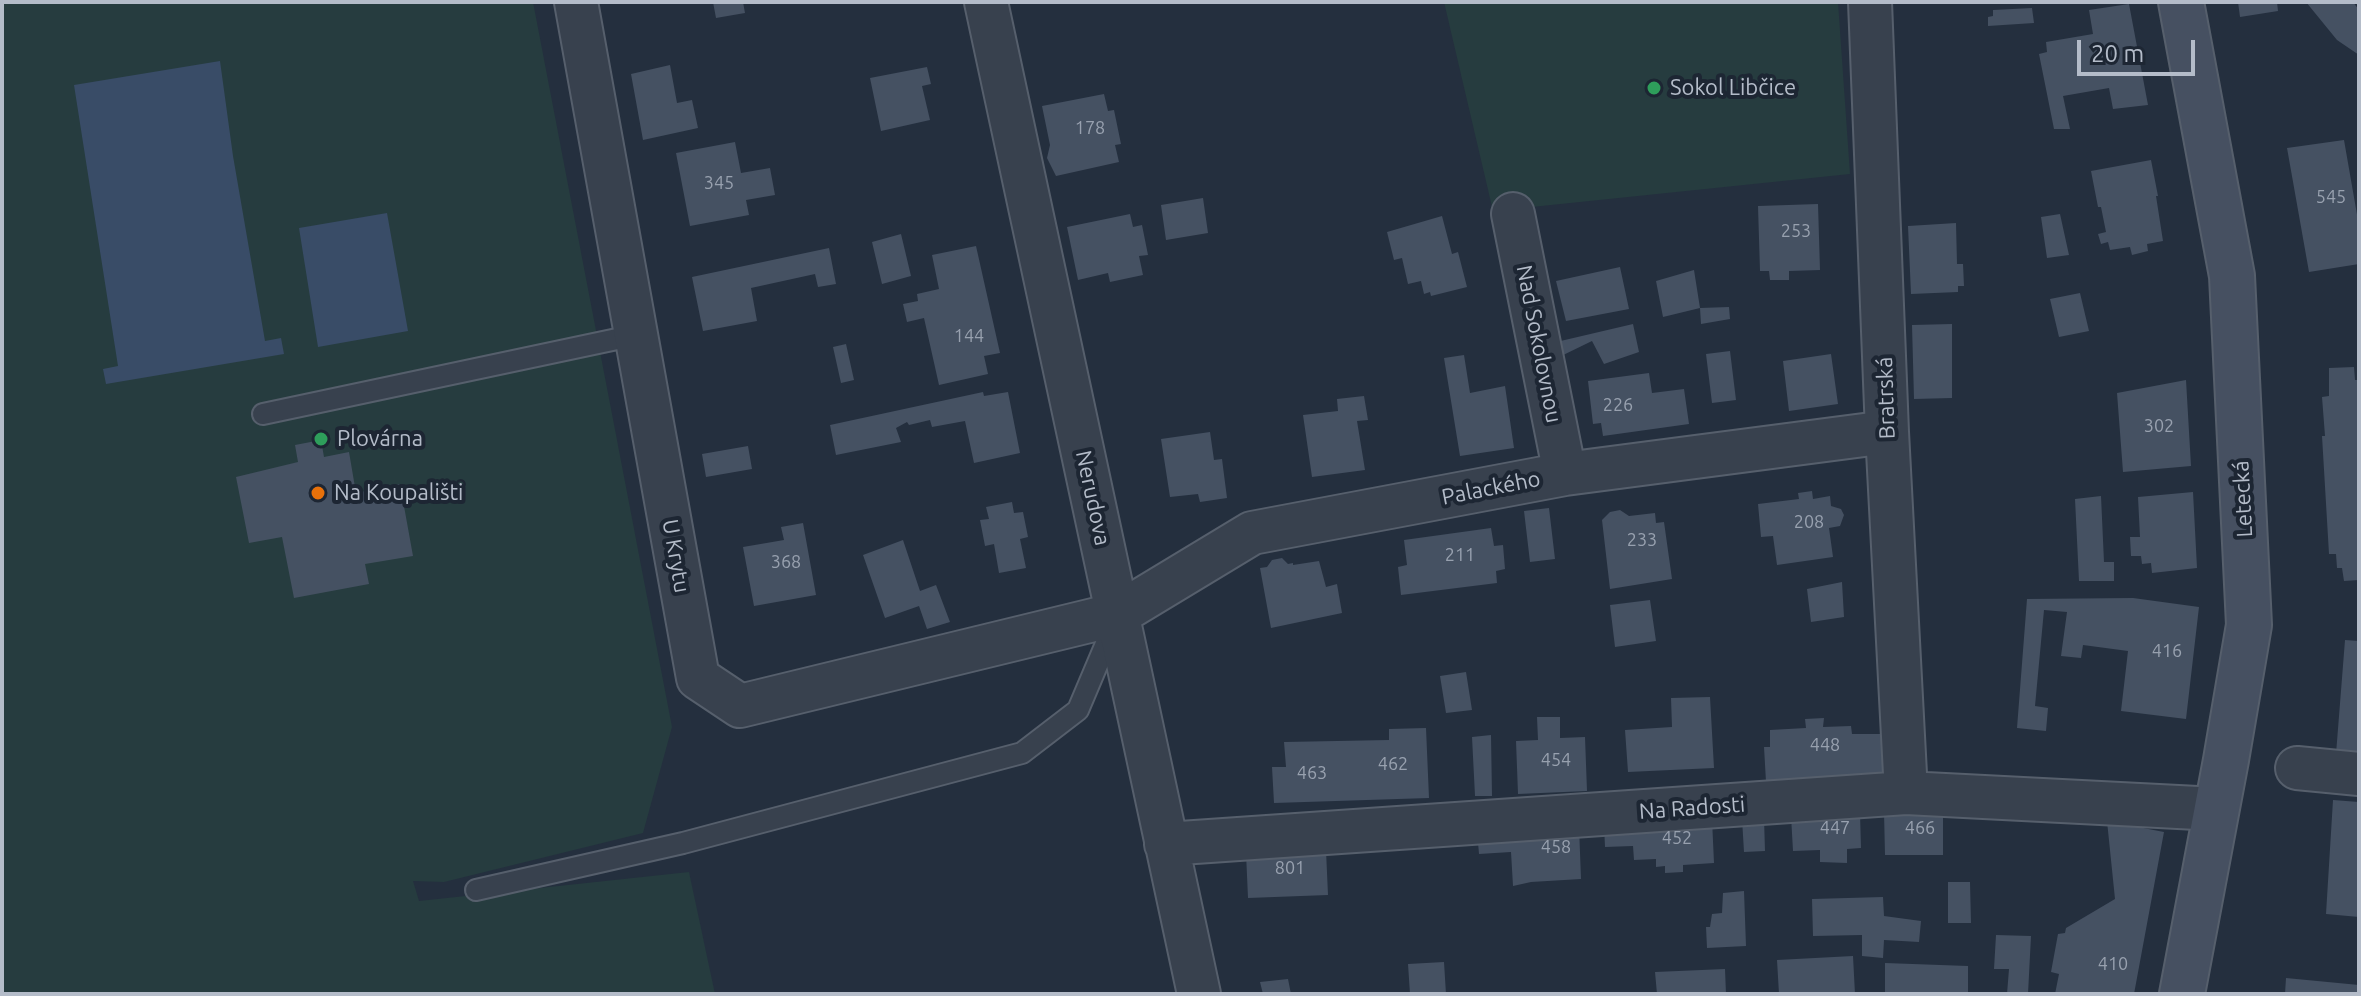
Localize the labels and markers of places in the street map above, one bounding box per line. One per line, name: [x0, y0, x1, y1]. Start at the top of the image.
place label: Sokol Libčice: [1670, 75, 1796, 101]
marker: Sokol Libčice: [1645, 79, 1663, 97]
place label: Plovárna: [337, 426, 423, 452]
marker: Plovárna: [312, 430, 330, 448]
place label: Na Koupališti: [334, 480, 463, 506]
marker: Na Koupališti: [309, 484, 327, 502]

